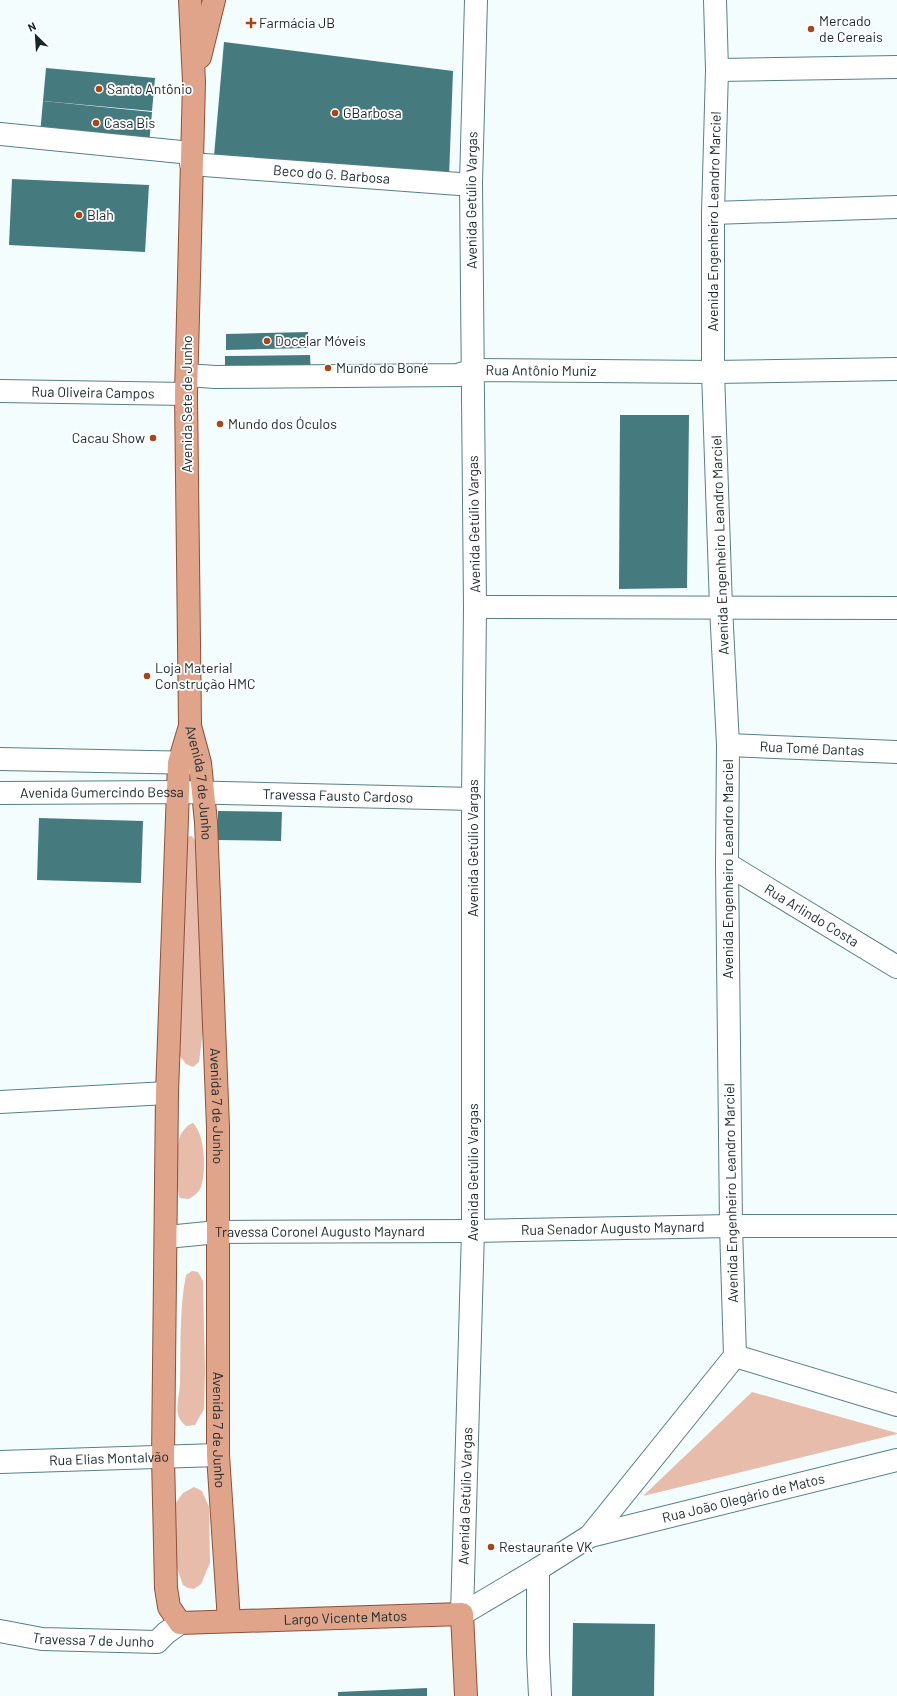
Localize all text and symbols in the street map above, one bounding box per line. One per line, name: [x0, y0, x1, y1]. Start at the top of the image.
place label: Mercado de Cereais: [819, 12, 883, 45]
place label: Farmácia JB: [259, 14, 335, 31]
north arrow: [16, 16, 56, 56]
marker: Farmácia JB: [246, 18, 256, 28]
text: N: [25, 19, 38, 34]
marker: Mercado de Cereais: [806, 24, 816, 34]
place label: Santo Antônio: [107, 80, 192, 97]
marker: Santo Antônio: [94, 84, 104, 94]
place label: GBarbosa: [343, 104, 402, 121]
marker: GBarbosa: [330, 108, 340, 118]
street label: Avenida Engenheiro Leandro Marciel: [704, 111, 724, 332]
place label: Casa Bis: [104, 114, 156, 131]
marker: Casa Bis: [91, 118, 101, 128]
street label: Avenida Getúlio Vargas: [462, 131, 480, 269]
street label: Beco do G. Barbosa: [273, 161, 391, 187]
place label: Blah: [87, 206, 114, 223]
marker: Blah: [74, 210, 84, 220]
place label: Docelar Móveis: [275, 332, 366, 349]
street label: Avenida Sete de Junho: [178, 335, 195, 473]
marker: Docelar Móveis: [262, 336, 272, 346]
place label: Mundo do Boné: [336, 359, 428, 376]
street label: Rua Antônio Muniz: [486, 361, 597, 379]
marker: Mundo do Boné: [323, 363, 333, 373]
street label: Rua Oliveira Campos: [31, 383, 155, 401]
place label: Mundo dos Óculos: [228, 415, 337, 432]
marker: Mundo dos Óculos: [215, 419, 225, 429]
place label: Cacau Show: [72, 429, 145, 446]
marker: Cacau Show: [148, 433, 158, 443]
street label: Avenida Engenheiro Leandro Marciel: [707, 435, 732, 655]
street label: Avenida Getúlio Vargas: [464, 455, 483, 593]
place label: Loja Material Construção HMC: [155, 659, 256, 692]
marker: Loja Material Construção HMC: [142, 671, 152, 681]
street label: Avenida 7 de Junho: [182, 723, 216, 841]
street label: Rua Tomé Dantas: [759, 737, 865, 759]
street label: Avenida Engenheiro Leandro Marciel: [719, 759, 736, 979]
street label: Avenida Getúlio Vargas: [464, 779, 481, 917]
street label: Avenida Gumercindo Bessa: [20, 783, 184, 801]
street label: Travessa Fausto Cardoso: [262, 785, 414, 806]
street label: Rua Arlindo Costa: [762, 880, 862, 950]
street label: Avenida 7 de Junho: [207, 1047, 227, 1164]
street label: Avenida Engenheiro Leandro Marciel: [720, 1083, 741, 1303]
street label: Avenida Getúlio Vargas: [464, 1103, 481, 1241]
street label: Rua Senador Augusto Maynard: [521, 1218, 705, 1238]
street label: Travessa Coronel Augusto Maynard: [215, 1222, 425, 1240]
street label: Avenida 7 de Junho: [210, 1372, 229, 1489]
street label: Avenida Getúlio Vargas: [454, 1427, 475, 1565]
street label: Rua Elias Montalvão: [49, 1448, 169, 1468]
street label: Rua João Olegário de Matos: [660, 1469, 827, 1526]
place label: Restaurante VK: [499, 1538, 593, 1555]
marker: Restaurante VK: [486, 1542, 496, 1552]
street label: Largo Vicente Matos: [283, 1607, 408, 1628]
street label: Travessa 7 de Junho: [31, 1628, 154, 1650]

